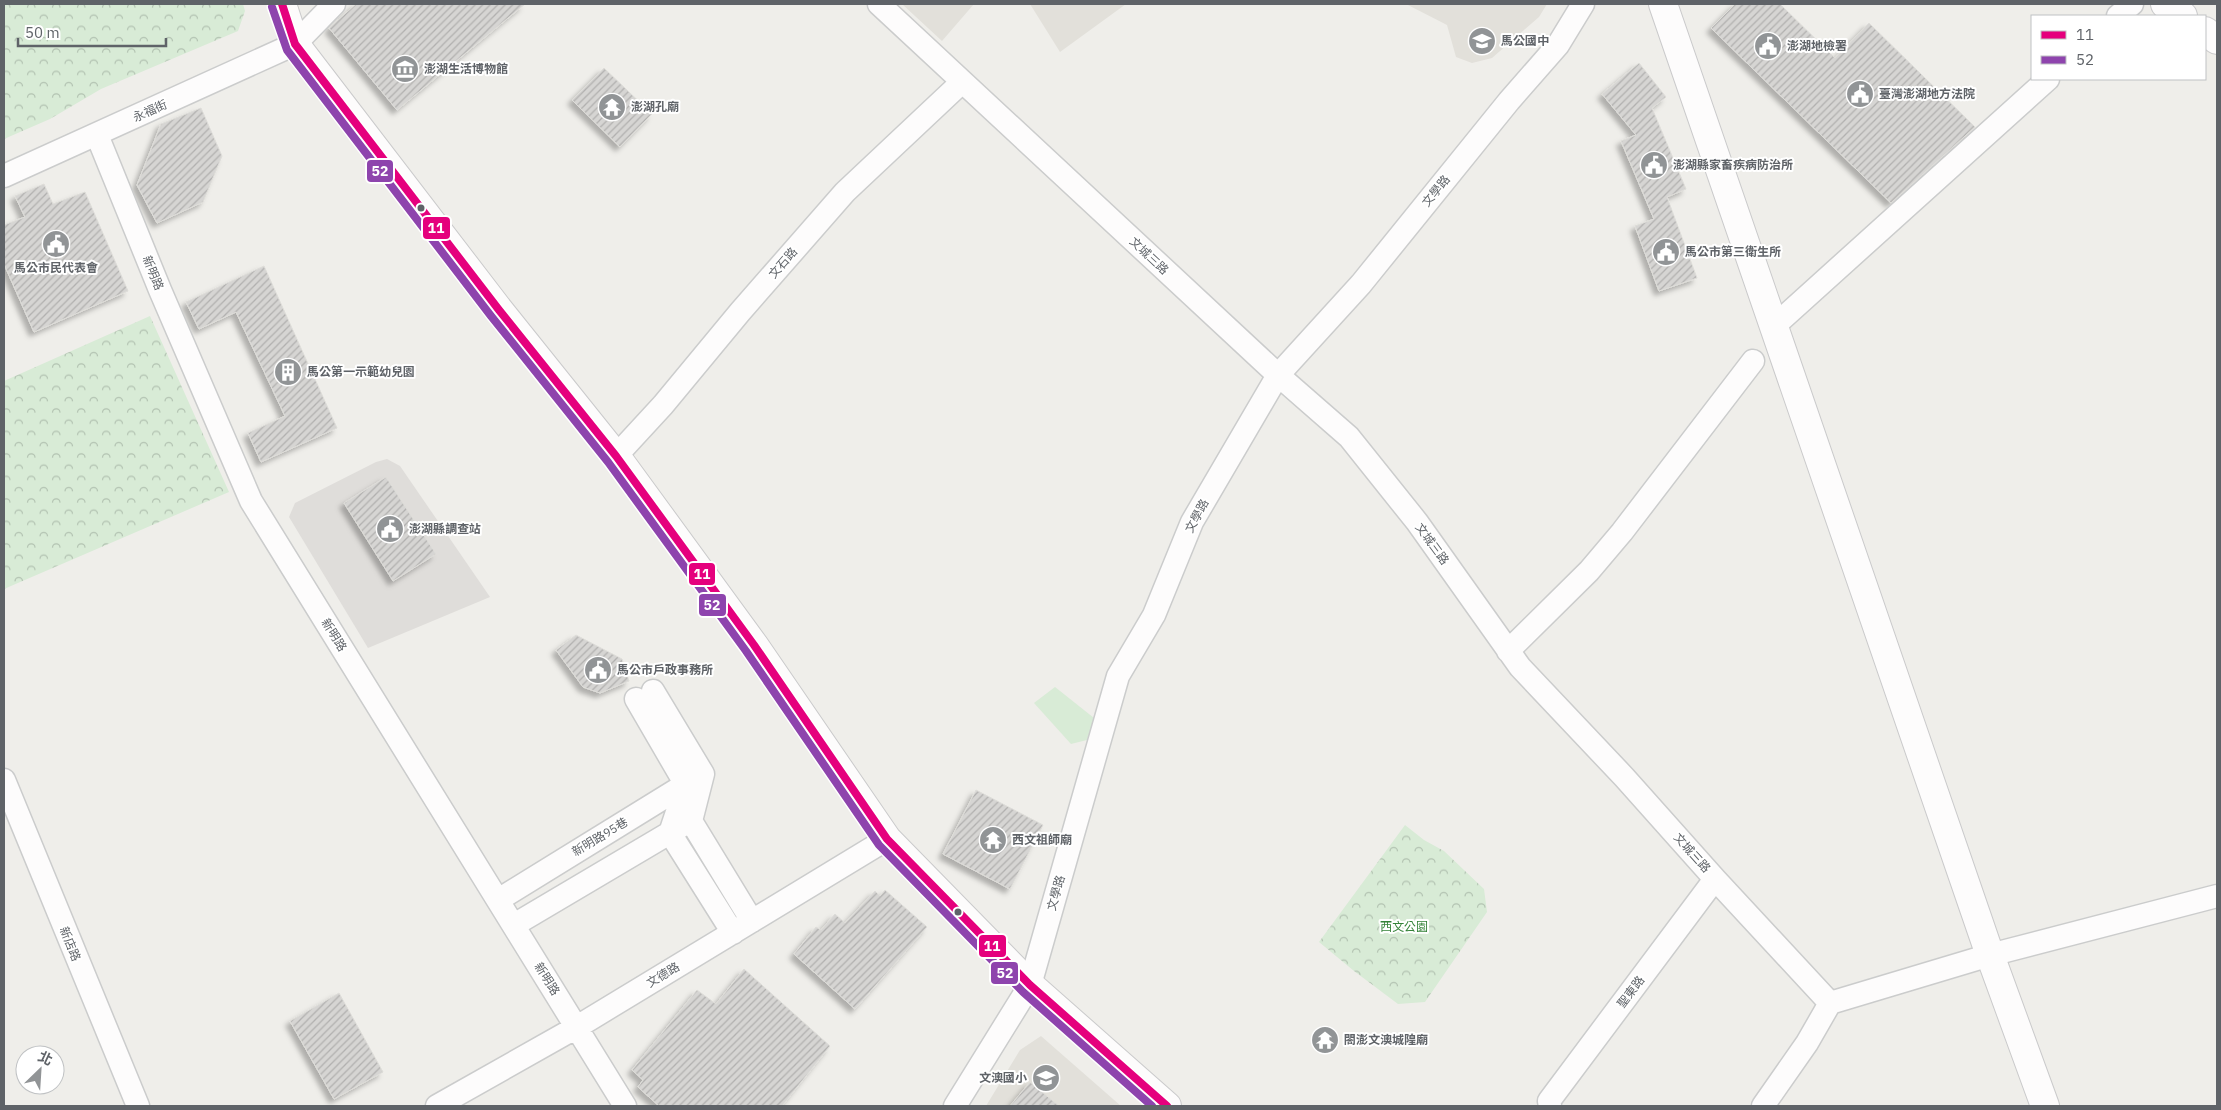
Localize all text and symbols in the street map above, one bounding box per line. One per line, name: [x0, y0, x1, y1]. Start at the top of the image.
scale bar: [18, 15, 165, 47]
legend: [2031, 15, 2206, 80]
text: 50 m: [25, 23, 60, 42]
text: 11: [2076, 25, 2094, 44]
school or university icon: 馬公國中: [1467, 26, 1497, 56]
public building icon: 澎湖地檢署: [1753, 31, 1783, 61]
place label: 馬公國中: [1501, 33, 1549, 48]
place label: 澎湖地檢署: [1787, 38, 1847, 53]
text: 52: [2076, 50, 2094, 69]
museum icon: 澎湖生活博物館: [390, 54, 420, 84]
place label: 澎湖生活博物館: [424, 61, 508, 76]
public building icon: 臺灣澎湖地方法院: [1845, 79, 1875, 109]
place label: 臺灣澎湖地方法院: [1879, 86, 1975, 101]
temple icon: 澎湖孔廟: [597, 92, 627, 122]
street label: 永福街: [130, 96, 169, 125]
place label: 澎湖孔廟: [631, 99, 679, 114]
public building icon: 澎湖縣家畜疾病防治所: [1639, 150, 1669, 180]
place label: 澎湖縣家畜疾病防治所: [1673, 157, 1793, 172]
line badge: 52: [366, 159, 394, 183]
text: 52: [372, 162, 388, 180]
street label: 文學路: [1418, 172, 1453, 209]
unlabelled marker: [416, 203, 426, 213]
line badge: 11: [422, 216, 451, 240]
text: 11: [428, 219, 445, 237]
public building icon: 馬公市民代表會: [41, 229, 71, 259]
street label: 文城三路: [1127, 234, 1172, 277]
public building icon: 馬公市第三衛生所: [1651, 237, 1681, 267]
street label: 文石路: [765, 244, 800, 281]
place label: 馬公市第三衛生所: [1685, 244, 1781, 259]
street label: 新明路: [140, 253, 167, 292]
place label: 馬公市民代表會: [14, 260, 98, 275]
building icon: 馬公第一示範幼兒園: [273, 357, 303, 387]
place label: 馬公第一示範幼兒園: [307, 364, 415, 379]
street label: 文學路: [1181, 496, 1212, 535]
public building icon: 澎湖縣調查站: [375, 514, 405, 544]
street label: 文城三路: [1412, 520, 1453, 568]
place label: 澎湖縣調查站: [409, 521, 481, 536]
line badge: 11: [688, 562, 716, 586]
text: 11: [694, 565, 711, 583]
line badge: 52: [698, 593, 727, 617]
text: 52: [704, 596, 720, 614]
street label: 新明路: [319, 615, 350, 654]
public building icon: 馬公市戶政事務所: [583, 655, 613, 685]
place label: 馬公市戶政事務所: [617, 662, 713, 677]
street label: 新明路95巷: [569, 814, 630, 859]
temple icon: 西文祖師廟: [978, 825, 1008, 855]
street label: 文城三路: [1671, 830, 1714, 876]
place label: 西文祖師廟: [1012, 832, 1072, 847]
street label: 文學路: [1043, 873, 1068, 912]
unlabelled marker: [953, 907, 963, 917]
park label: 西文公園: [1380, 919, 1428, 934]
street label: 新店路: [57, 924, 84, 963]
line badge: 11: [978, 934, 1007, 958]
text: 11: [984, 937, 1001, 955]
street label: 新明路: [532, 959, 563, 998]
street label: 文德路: [643, 959, 682, 990]
line badge: 52: [990, 961, 1019, 985]
text: 52: [997, 964, 1013, 982]
street label: 聖東路: [1614, 973, 1647, 1011]
temple icon: 閤澎文澳城隍廟: [1310, 1025, 1340, 1055]
place label: 閤澎文澳城隍廟: [1344, 1032, 1428, 1047]
north arrow: [15, 1045, 65, 1095]
text: 北: [35, 1047, 56, 1069]
school or university icon: 文澳國小: [1031, 1063, 1061, 1093]
place label: 文澳國小: [979, 1070, 1027, 1085]

